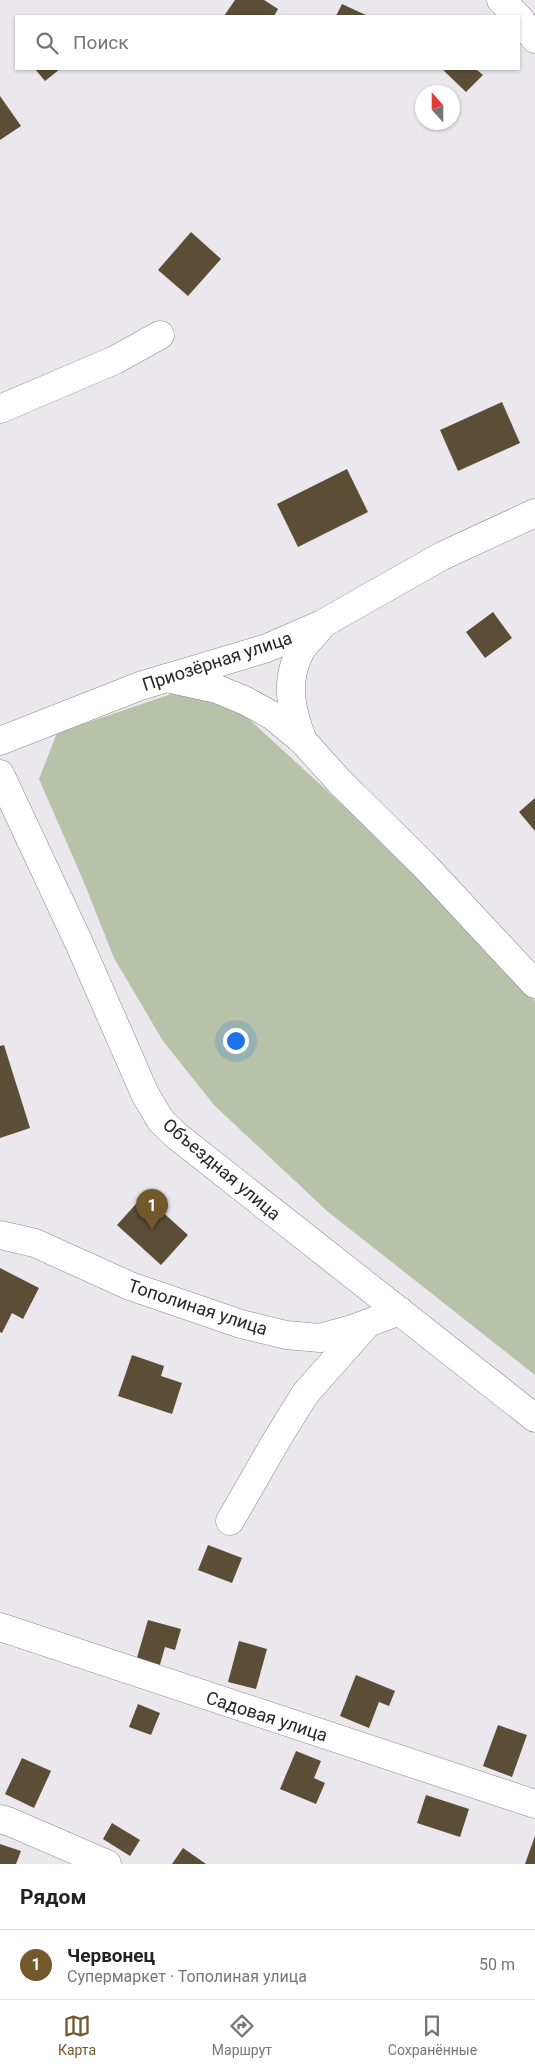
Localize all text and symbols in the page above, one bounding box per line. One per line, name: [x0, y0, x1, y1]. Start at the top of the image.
search box: [15, 15, 520, 70]
icon: search: [33, 29, 61, 57]
text: Поиск: [73, 31, 129, 54]
north arrow: [415, 85, 460, 130]
street label: Приозёрная улица: [139, 627, 295, 695]
your location: [223, 1028, 249, 1054]
street label: Объездная улица: [159, 1114, 285, 1224]
pin: 1: [136, 1189, 168, 1230]
street label: Тополиная улица: [126, 1275, 270, 1339]
street label: Садовая улица: [204, 1686, 330, 1746]
text: Рядом: [20, 1885, 86, 1909]
text: Червонец: [67, 1944, 155, 1967]
text: 1: [31, 1955, 41, 1974]
text: 50 m: [479, 1955, 515, 1974]
text: Супермаркет · Тополиная улица: [67, 1967, 307, 1986]
tab: Карта: [58, 2012, 96, 2058]
tab: Маршрут: [212, 2012, 272, 2058]
tab: Сохранённые: [388, 2012, 477, 2058]

